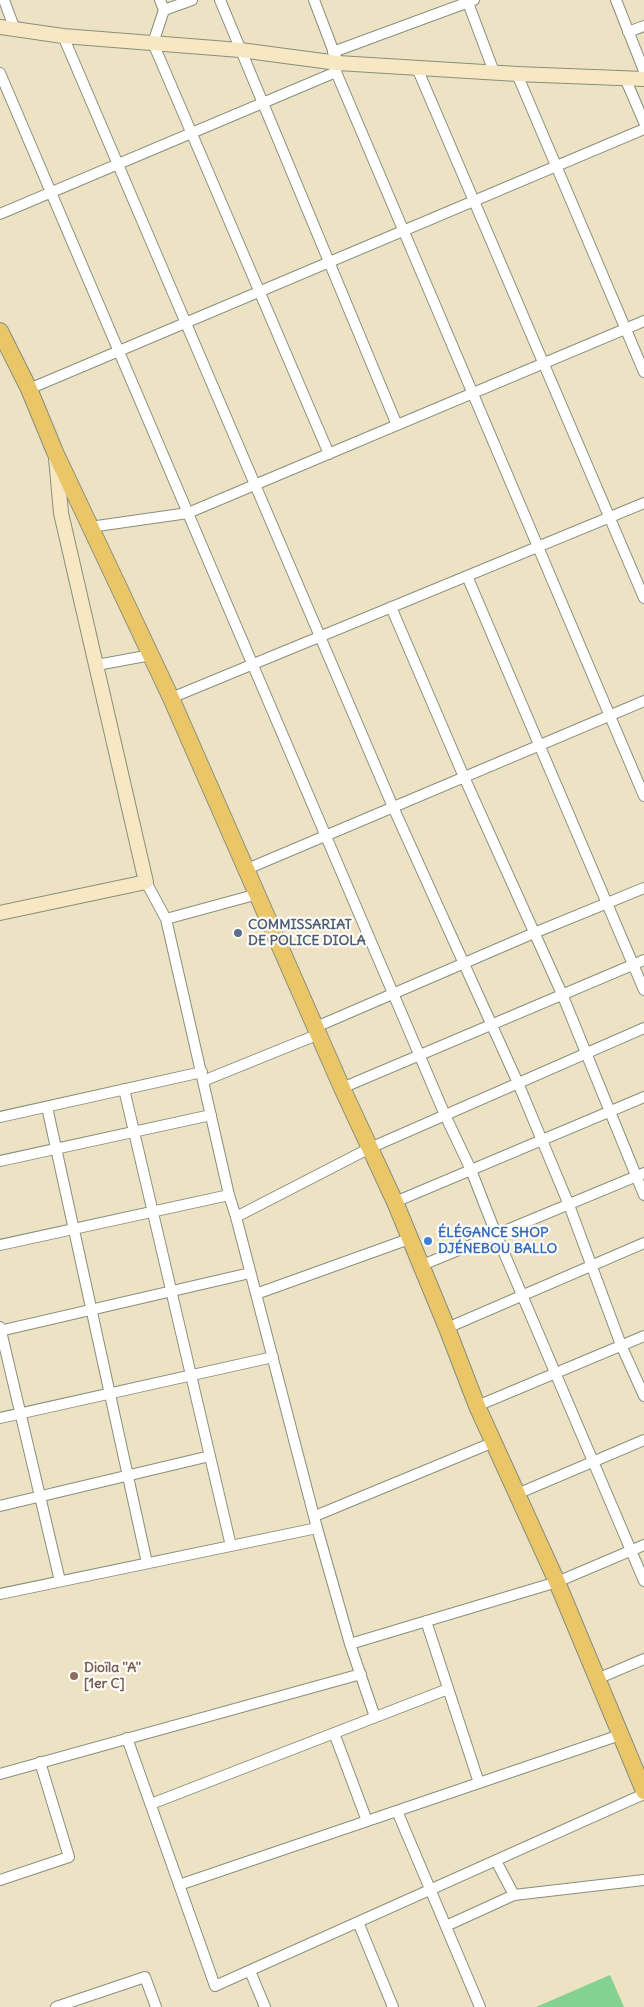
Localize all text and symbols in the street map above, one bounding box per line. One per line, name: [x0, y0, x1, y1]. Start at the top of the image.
place label: COMMISSARIAT DE POLICE DIOLA: [248, 917, 366, 950]
marker: COMMISSARIAT DE POLICE DIOLA: [232, 927, 244, 939]
place label: ÉLÉGANCE SHOP DJÉNEBOU BALLO: [438, 1225, 557, 1258]
marker: ÉLÉGANCE SHOP DJÉNEBOU BALLO: [422, 1235, 434, 1247]
place label: Dioïla ''A'' [1er C]: [84, 1660, 141, 1692]
marker: Dioïla ''A'' [1er C]: [68, 1670, 80, 1682]

